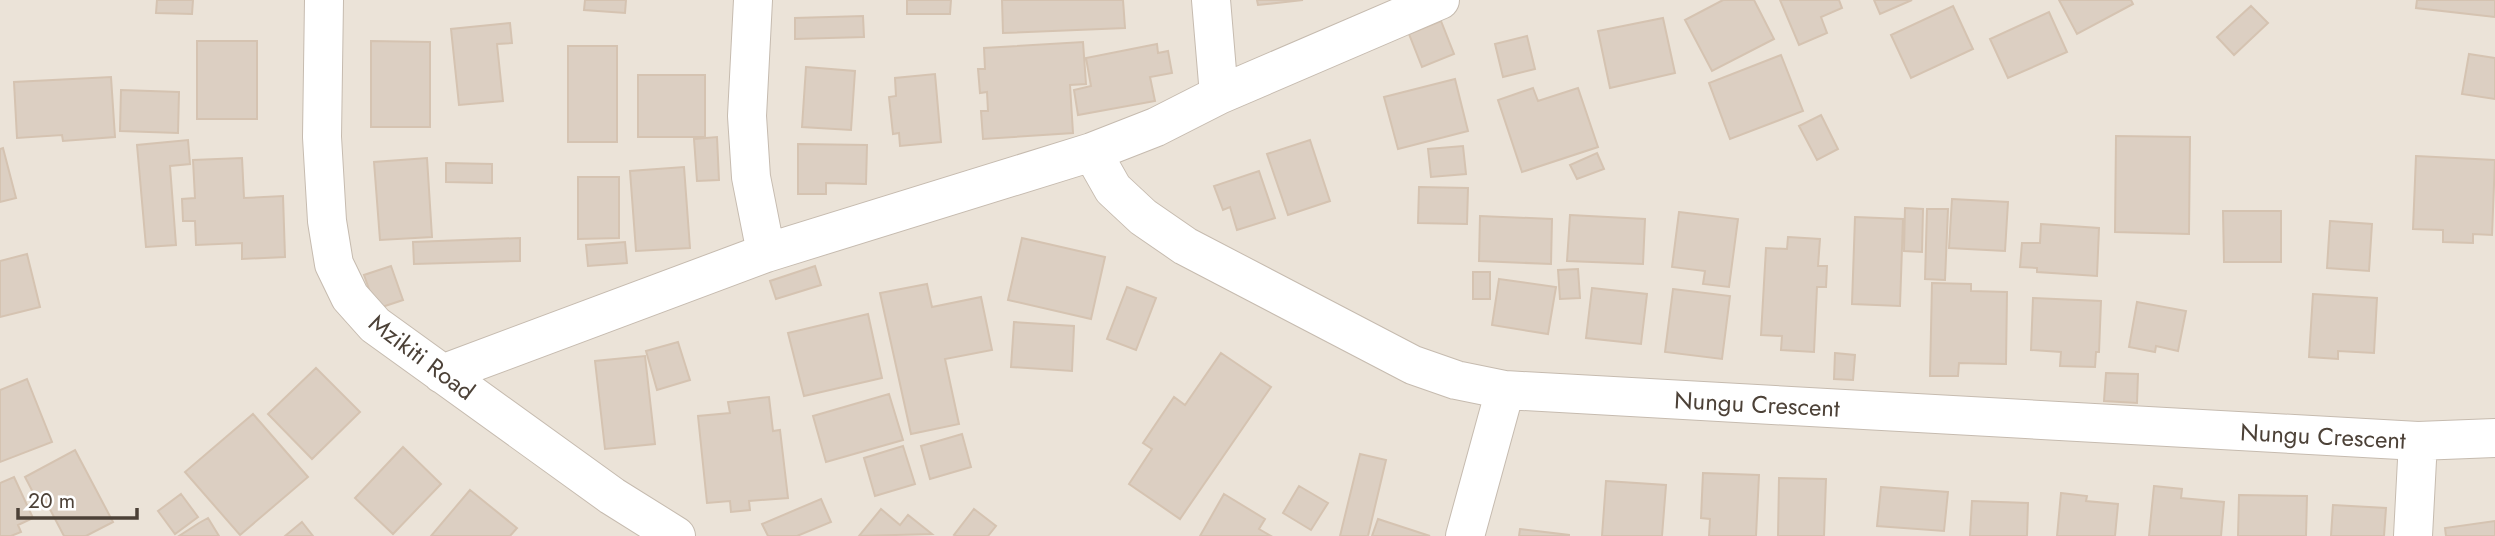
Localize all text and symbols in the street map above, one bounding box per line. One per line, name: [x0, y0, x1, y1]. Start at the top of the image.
street label: Mzikiti Road: [362, 306, 482, 408]
street label: Nungu Crescent: [1673, 382, 1841, 426]
street label: Nungu Crescent: [2239, 414, 2407, 458]
scale bar: [18, 476, 136, 520]
text: 20 m: [28, 486, 75, 516]

